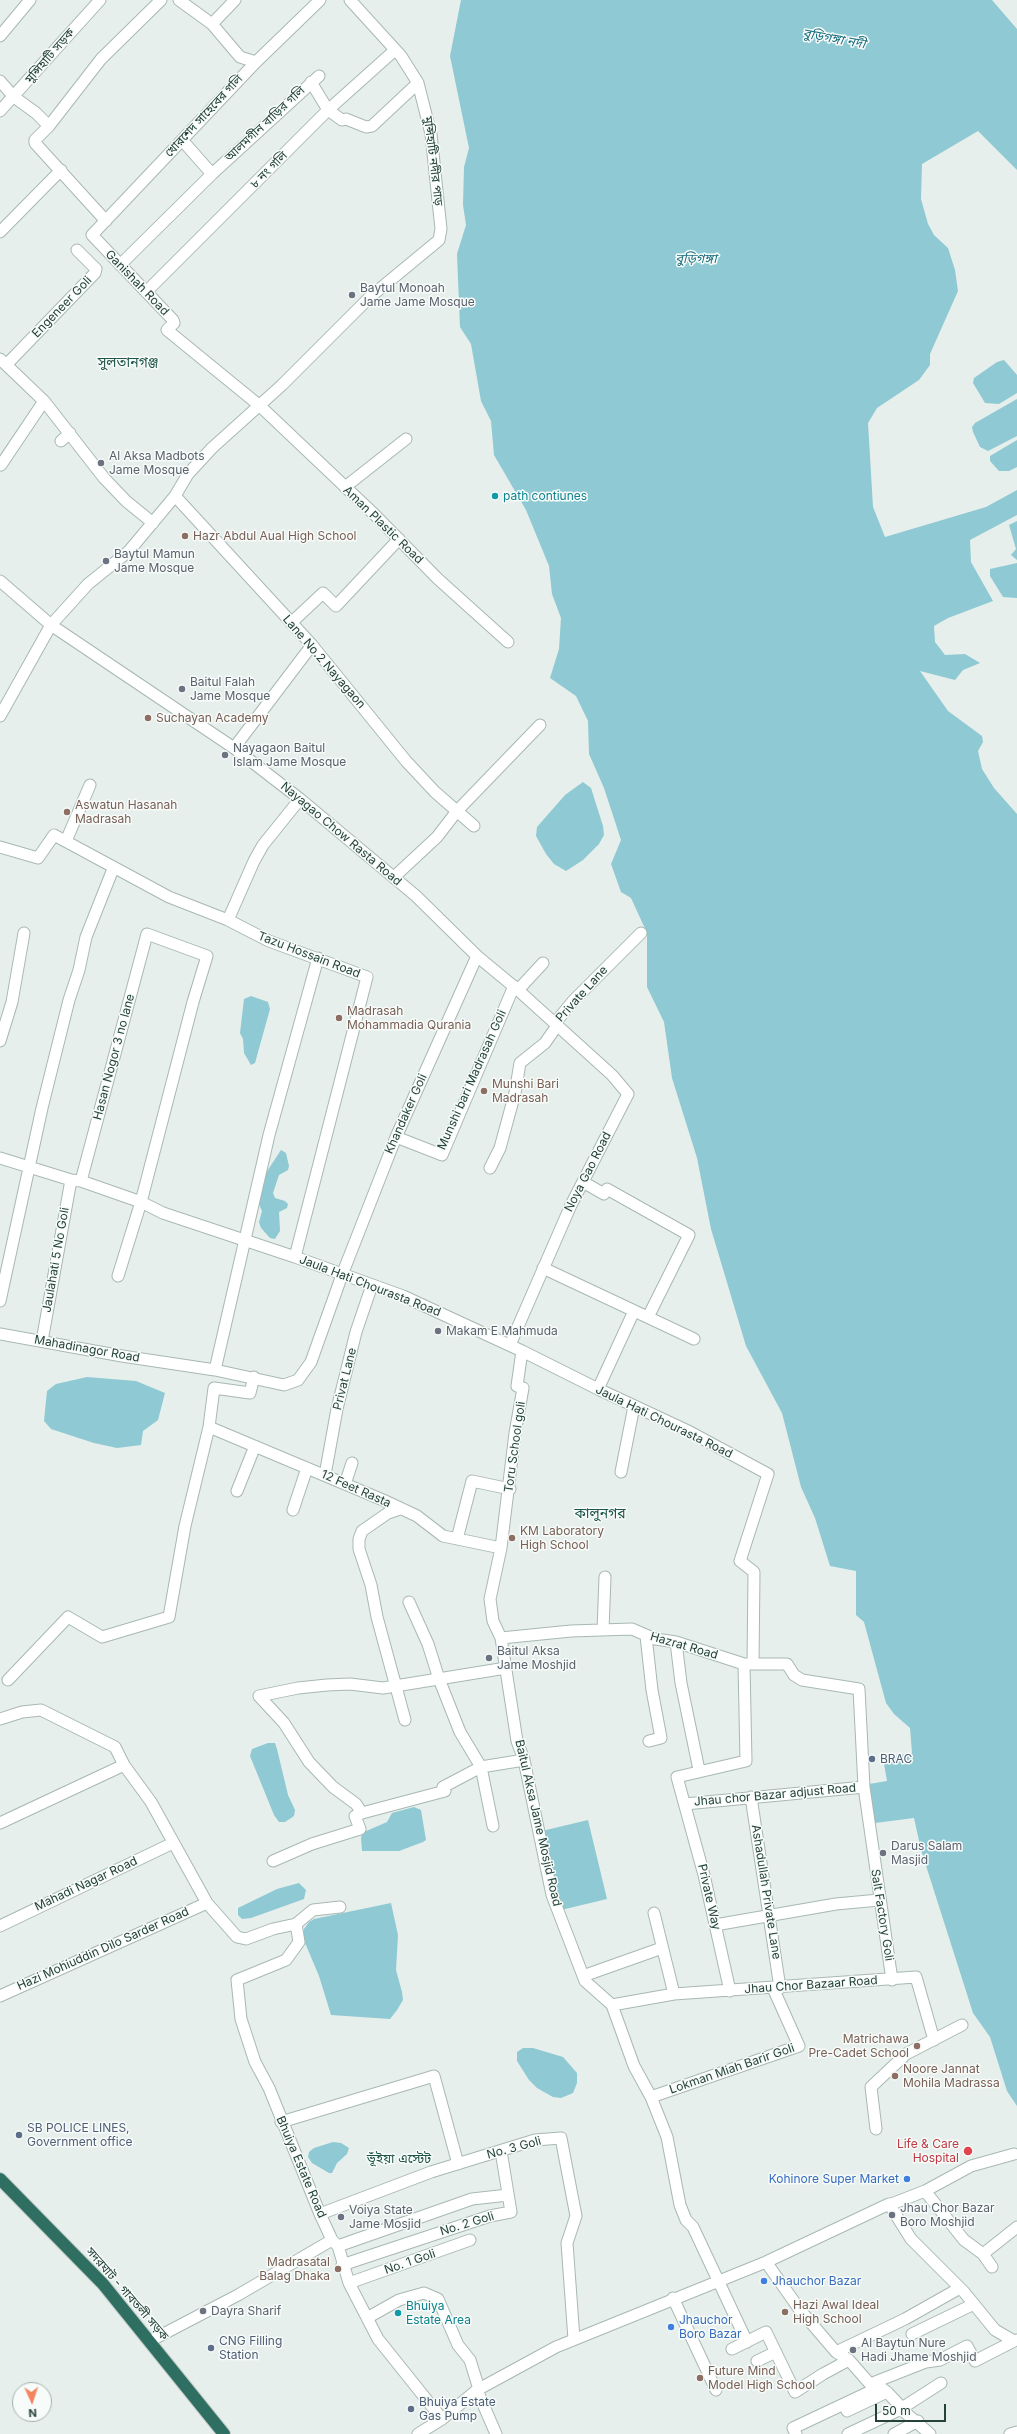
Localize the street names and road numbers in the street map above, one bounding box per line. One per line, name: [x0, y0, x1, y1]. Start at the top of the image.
street label: মুন্সিহাটি সড়ক: [22, 26, 78, 86]
street label: খোরশেদ সাহেবের গলি: [162, 72, 246, 160]
street label: আলমগীন বাড়ির গলি: [222, 83, 308, 165]
street label: মুন্সিহাটি নদীর পাড়: [420, 115, 446, 207]
street label: ৮ নং গলি: [248, 149, 290, 191]
street label: Ganishah Road: [102, 247, 172, 319]
street label: Engeneer Goli: [29, 273, 95, 341]
street label: Aman Plastic Road: [340, 483, 426, 567]
street label: Lane No.2 Nayagaon: [280, 612, 368, 712]
street label: Nayagao Chow Rasta Road: [278, 779, 404, 889]
street label: Tazu Hossain Road: [256, 929, 362, 981]
street label: Private Lane: [553, 963, 611, 1025]
street label: Hasan Nogor 3 no lane: [90, 992, 138, 1122]
street label: Munshi bari Madrasah Goli: [435, 1008, 509, 1152]
street label: Khandaker Goli: [382, 1072, 430, 1156]
street label: Noya Gao Road: [562, 1130, 614, 1214]
street label: Jaulahati 5 No Goli: [40, 1206, 72, 1314]
street label: Jaula Hati Chourasta Road: [297, 1252, 443, 1320]
street label: Mahadinagor Road: [33, 1333, 141, 1365]
street label: Privat Lane: [330, 1346, 360, 1412]
street label: Jaula Hati Chourasta Road: [593, 1383, 735, 1461]
street label: Toru School goli: [501, 1401, 529, 1493]
street label: 12 Feet Rasta: [319, 1467, 393, 1511]
street label: Hazrat Road: [648, 1629, 720, 1663]
street label: Baitul Aksa Jame Mosjid Road: [512, 1738, 564, 1908]
street label: Jhau chor Bazar adjust Road: [693, 1781, 857, 1809]
street label: Ashadullah Private Lane: [748, 1824, 784, 1960]
street label: Mahadi Nagar Road: [32, 1854, 140, 1914]
street label: Private Way: [694, 1863, 724, 1931]
street label: Salt Factory Goli: [868, 1868, 896, 1962]
street label: Hazi Mohiuddin Dilo Sarder Road: [15, 1904, 191, 1994]
street label: Jhau Chor Bazaar Road: [744, 1973, 878, 1997]
street label: Lokman Miah Barir Goli: [668, 2041, 796, 2097]
street label: Bhuiya Estate Road: [273, 2114, 329, 2220]
street label: No. 3 Goli: [485, 2134, 543, 2162]
street label: No. 2 Goli: [438, 2209, 496, 2239]
street label: সদরঘাট - গাবতলী সড়ক: [83, 2245, 171, 2343]
street label: No. 1 Goli: [382, 2247, 438, 2277]

